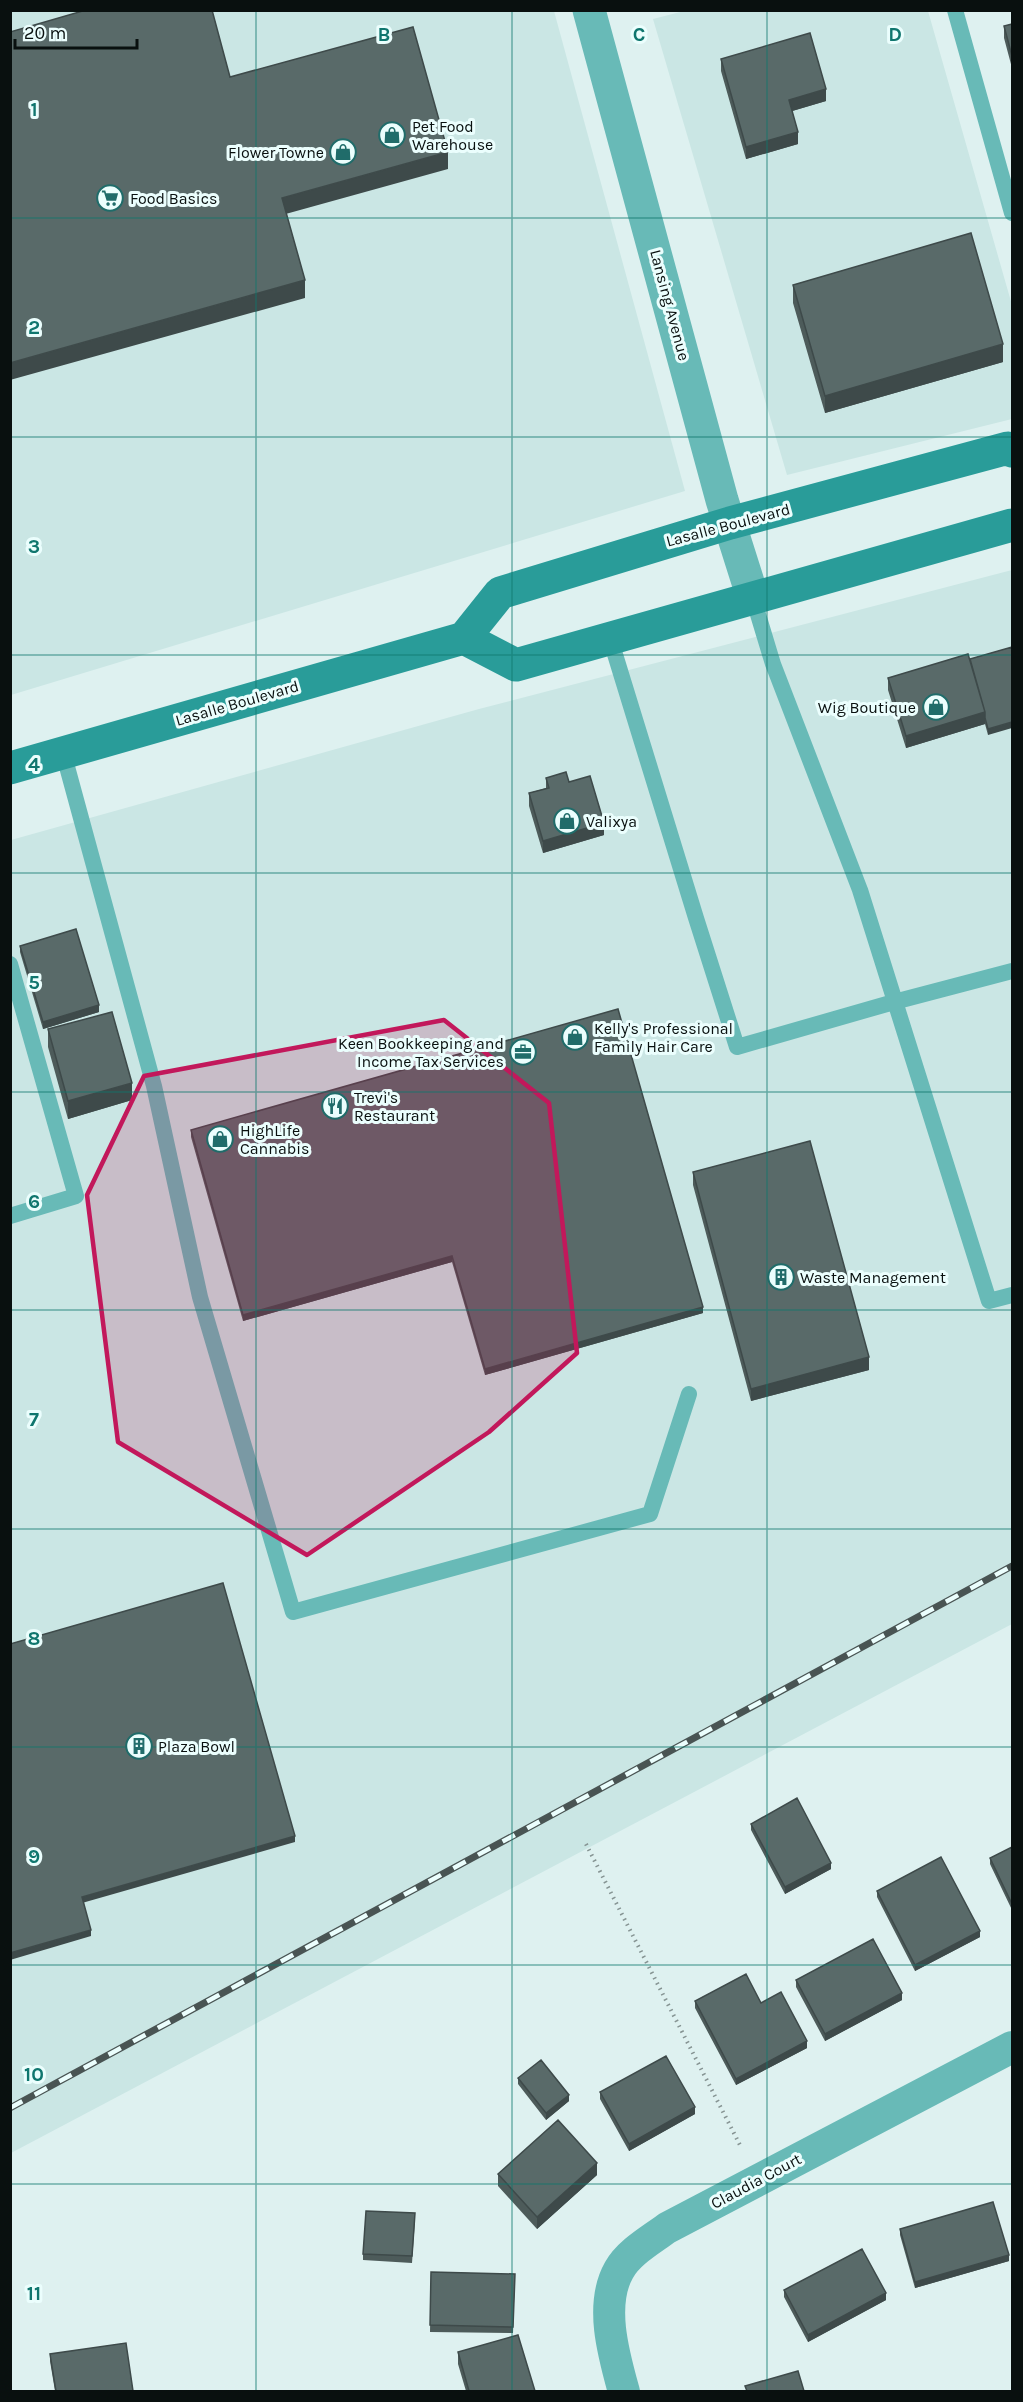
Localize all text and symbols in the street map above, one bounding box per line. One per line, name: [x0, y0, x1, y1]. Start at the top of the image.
scale bar: [15, 12, 136, 50]
text: 20 m: [24, 22, 66, 44]
text: B: [378, 23, 390, 46]
text: C: [633, 23, 645, 46]
text: D: [888, 23, 902, 46]
text: 1: [30, 98, 38, 121]
place label: Pet Food Warehouse: [412, 117, 493, 154]
shop icon: Pet Food Warehouse: [377, 120, 407, 150]
shop icon: Flower Towne: [328, 137, 358, 167]
place label: Flower Towne: [228, 143, 324, 162]
supermarket icon: Food Basics: [95, 183, 125, 213]
place label: Food Basics: [130, 189, 217, 208]
street label: Lansing Avenue: [646, 247, 694, 363]
text: 2: [28, 316, 40, 339]
street label: Lasalle Boulevard: [664, 499, 792, 551]
text: 3: [28, 535, 40, 558]
street label: Lasalle Boulevard: [173, 676, 301, 730]
shop icon: Wig Boutique: [921, 692, 951, 722]
place label: Wig Boutique: [818, 698, 916, 717]
text: 4: [28, 753, 40, 776]
shop icon: Valixya: [552, 806, 582, 836]
place label: Valixya: [586, 812, 637, 831]
text: 5: [28, 971, 40, 994]
place label: Kelly's Professional Family Hair Care: [594, 1019, 733, 1056]
shop icon: Kelly's Professional Family Hair Care: [560, 1022, 590, 1052]
place label: Keen Bookkeeping and Income Tax Services: [338, 1034, 504, 1071]
office icon: Keen Bookkeeping and Income Tax Services: [508, 1037, 538, 1067]
place label: Trevi's Restaurant: [354, 1088, 435, 1125]
restaurant icon: Trevi's Restaurant: [320, 1091, 350, 1121]
place label: HighLife Cannabis: [240, 1121, 309, 1158]
shop icon: HighLife Cannabis: [205, 1124, 235, 1154]
text: 6: [28, 1190, 40, 1213]
building icon: Waste Management: [766, 1262, 796, 1292]
place label: Waste Management: [800, 1268, 946, 1287]
text: 7: [29, 1408, 39, 1431]
text: 8: [28, 1627, 40, 1650]
building icon: Plaza Bowl: [124, 1731, 154, 1761]
place label: Plaza Bowl: [158, 1737, 235, 1756]
text: 9: [28, 1845, 40, 1868]
text: 10: [24, 2063, 44, 2086]
street label: Claudia Court: [708, 2149, 804, 2213]
text: 11: [27, 2282, 41, 2305]

